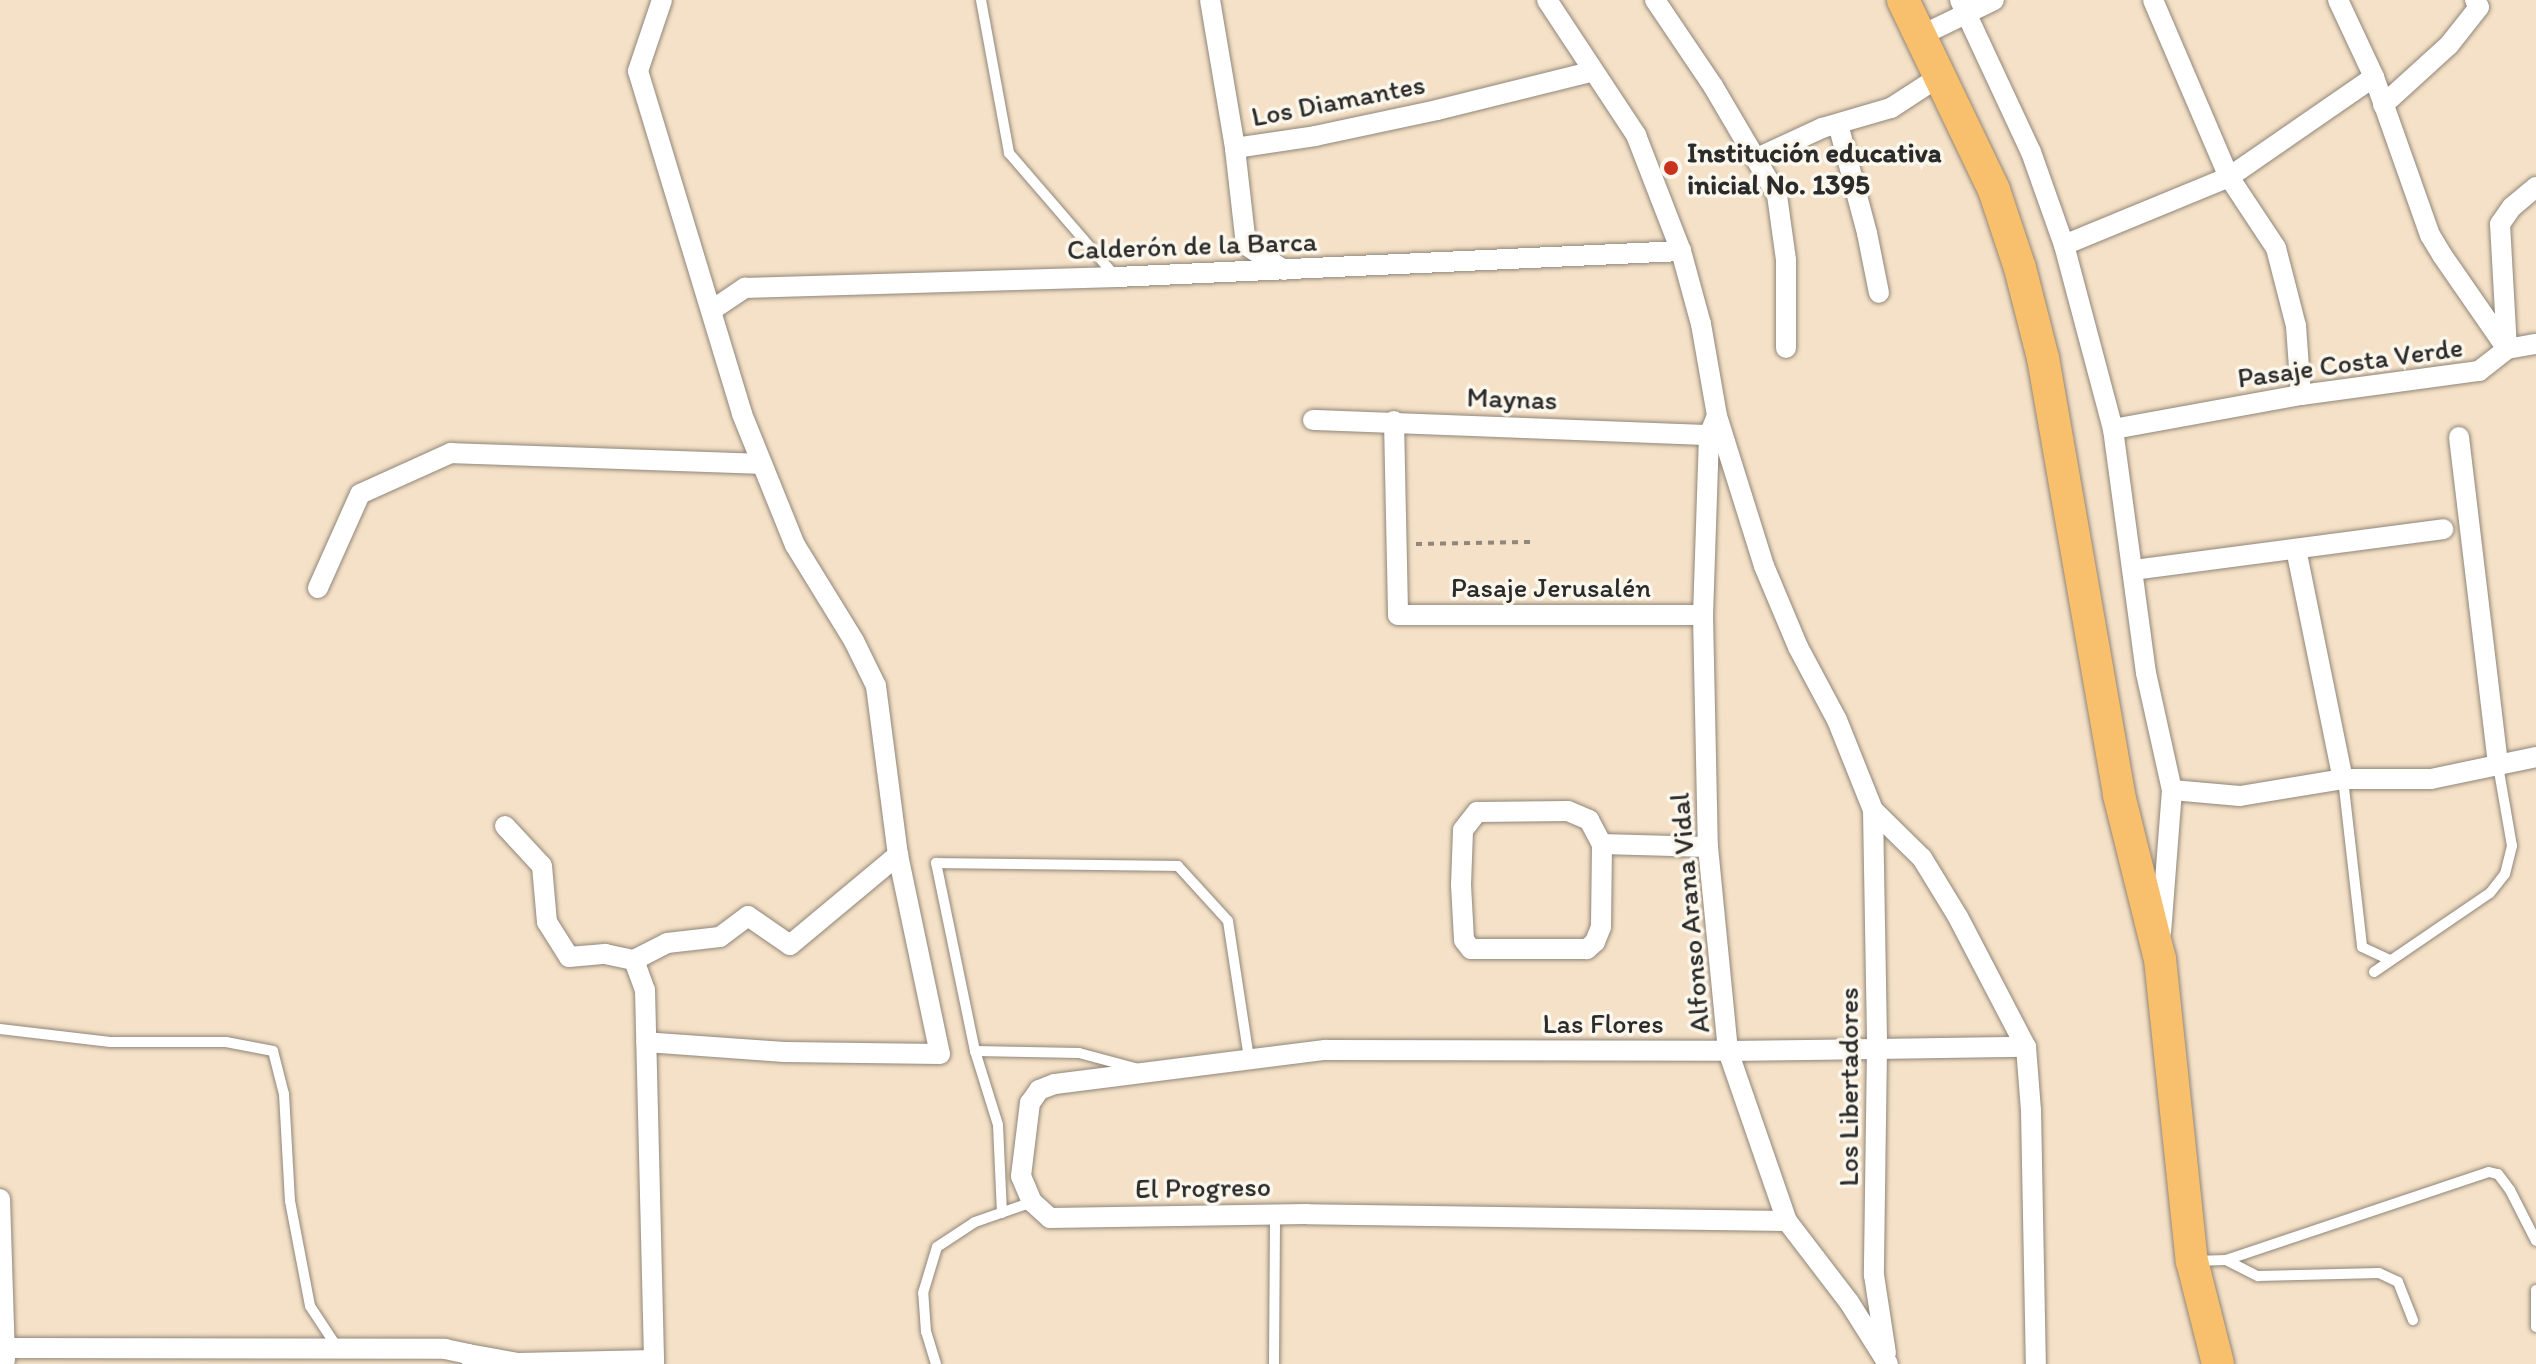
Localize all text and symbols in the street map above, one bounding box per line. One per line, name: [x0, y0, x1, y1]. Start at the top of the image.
street label: Los Diamantes: [1248, 67, 1428, 133]
place label: Institución educativa inicial No. 1395: [1687, 135, 1941, 201]
marker: Institución educativa inicial No. 1395: [1662, 159, 1680, 177]
street label: Calderón de la Barca: [1066, 224, 1318, 266]
street label: Pasaje Costa Verde: [2236, 330, 2464, 394]
street label: Maynas: [1466, 380, 1558, 416]
street label: Pasaje Jerusalén: [1451, 570, 1651, 604]
street label: Alfonso Arana Vidal: [1662, 792, 1716, 1034]
street label: Los Libertadores: [1831, 988, 1865, 1186]
street label: Las Flores: [1543, 1006, 1663, 1040]
street label: El Progreso: [1134, 1169, 1272, 1205]

